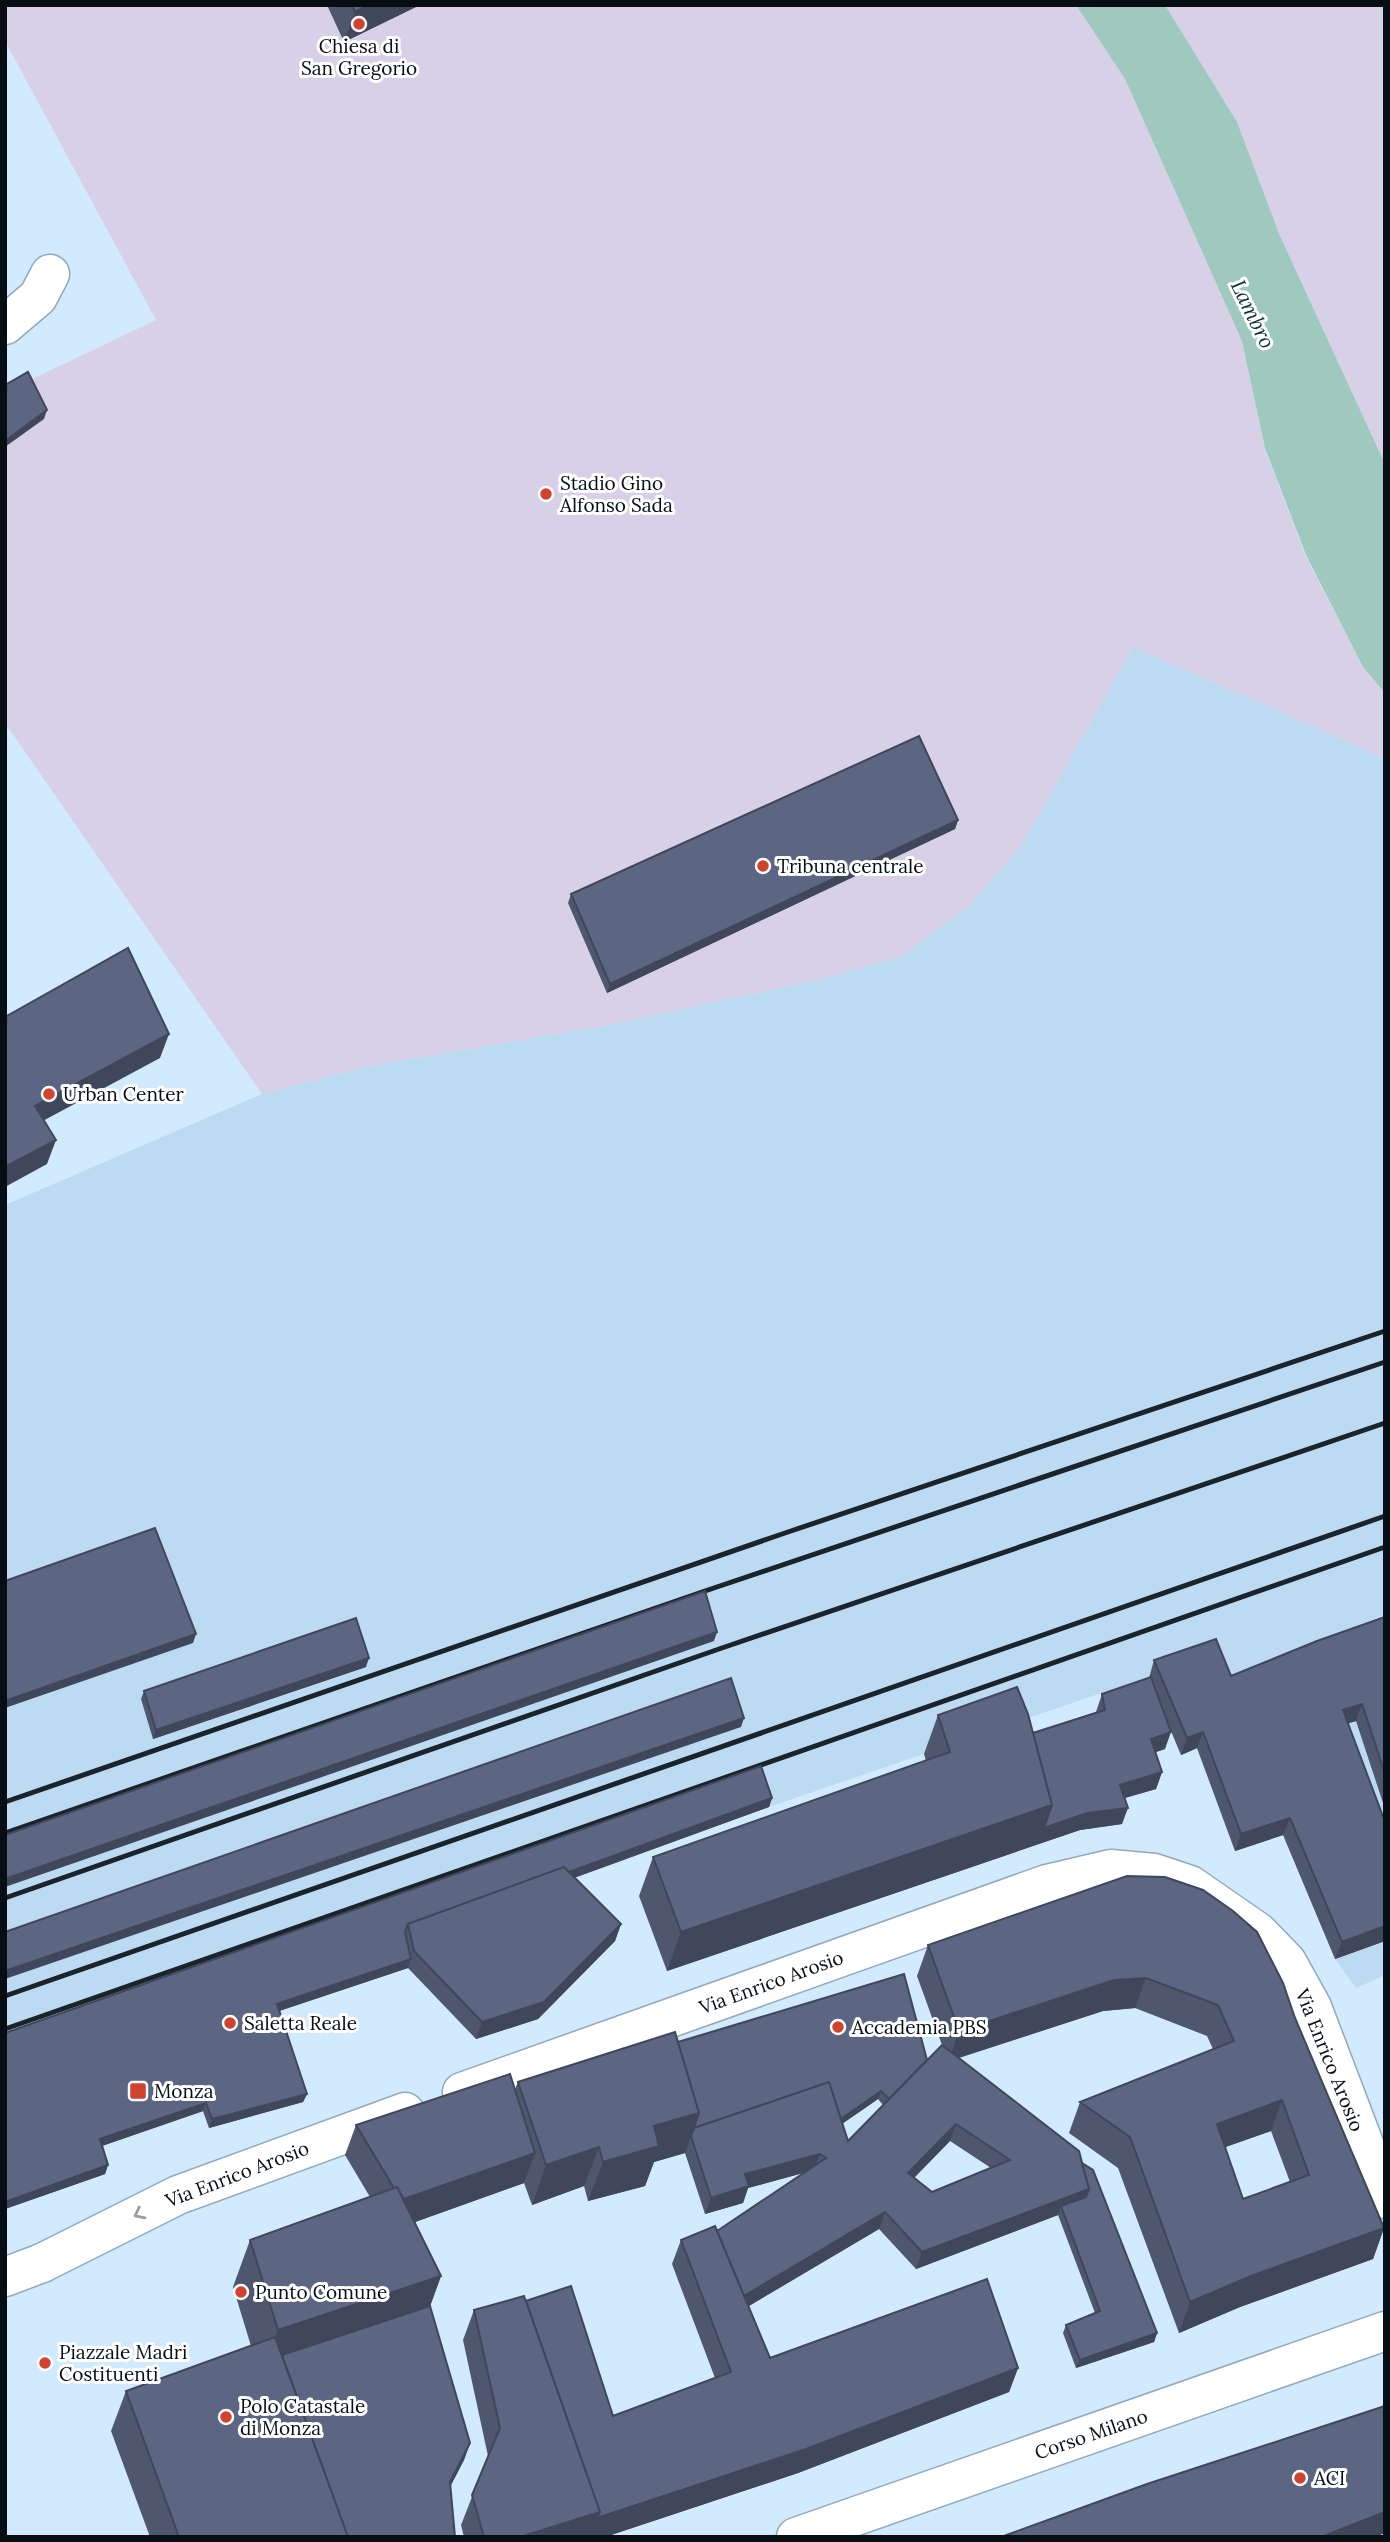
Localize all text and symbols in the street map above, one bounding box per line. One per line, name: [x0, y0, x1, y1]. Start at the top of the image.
marker: Chiesa di San Gregorio: [351, 16, 367, 32]
place label: Chiesa di San Gregorio: [301, 34, 417, 80]
water label: Lambro: [1225, 275, 1281, 353]
place label: Stadio Gino Alfonso Sada: [559, 471, 673, 517]
marker: Stadio Gino Alfonso Sada: [538, 486, 554, 502]
place label: Tribuna centrale: [777, 854, 924, 878]
marker: Tribuna centrale: [755, 858, 771, 874]
place label: Urban Center: [63, 1082, 184, 1106]
marker: Urban Center: [41, 1086, 57, 1102]
street label: Via Enrico Arosio: [695, 1945, 846, 2020]
street label: Via Enrico Arosio: [1290, 1984, 1370, 2135]
place label: Saletta Reale: [244, 2011, 357, 2035]
marker: Saletta Reale: [222, 2015, 238, 2031]
place label: Accademia PBS: [851, 2015, 987, 2039]
marker: Accademia PBS: [830, 2019, 846, 2035]
place label: Monza: [154, 2079, 214, 2103]
marker: Monza: [128, 2081, 148, 2101]
street label: Via Enrico Arosio: [161, 2136, 312, 2213]
one-way arrow: [134, 2206, 146, 2220]
place label: Punto Comune: [255, 2280, 387, 2304]
marker: Punto Comune: [233, 2284, 249, 2300]
place label: Piazzale Madri Costituenti: [59, 2340, 187, 2386]
marker: Piazzale Madri Costituenti: [37, 2355, 53, 2371]
place label: Polo Catastale di Monza: [240, 2394, 365, 2440]
street label: Corso Milano: [1031, 2403, 1151, 2465]
marker: Polo Catastale di Monza: [218, 2409, 234, 2425]
place label: ACI: [1313, 2466, 1345, 2490]
marker: ACI: [1292, 2470, 1308, 2486]

